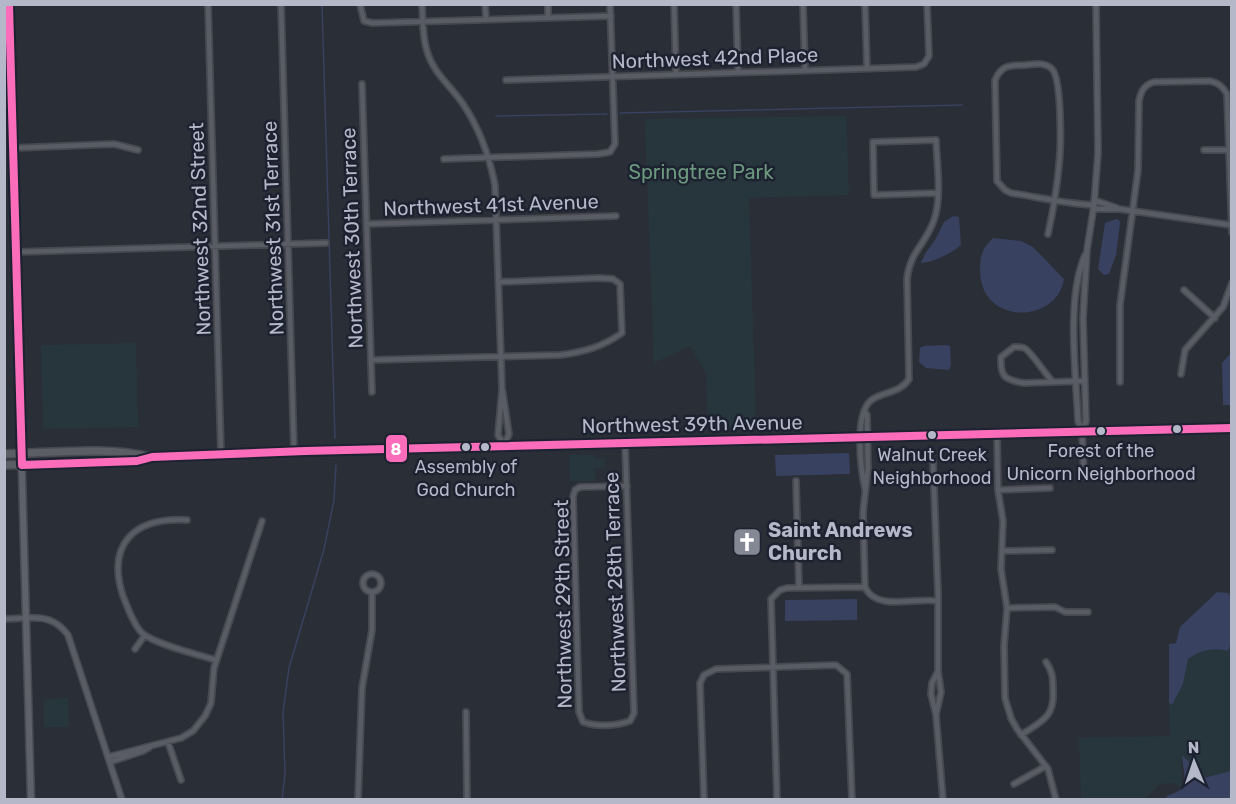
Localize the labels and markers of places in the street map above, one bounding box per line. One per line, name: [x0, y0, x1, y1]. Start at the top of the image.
unlabelled marker: [1171, 423, 1183, 435]
marker: Forest of the Unicorn Neighborhood: [1095, 425, 1107, 437]
marker: Walnut Creek Neighborhood: [926, 429, 938, 441]
place label: Forest of the Unicorn Neighborhood: [1006, 440, 1196, 485]
marker: Assembly of God Church: [460, 441, 472, 453]
unlabelled marker: [479, 441, 491, 453]
place label: Walnut Creek Neighborhood: [873, 444, 991, 489]
place label: Assembly of God Church: [415, 456, 517, 501]
place label: Saint Andrews Church: [768, 518, 913, 565]
church icon: Saint Andrews Church: [731, 526, 763, 558]

